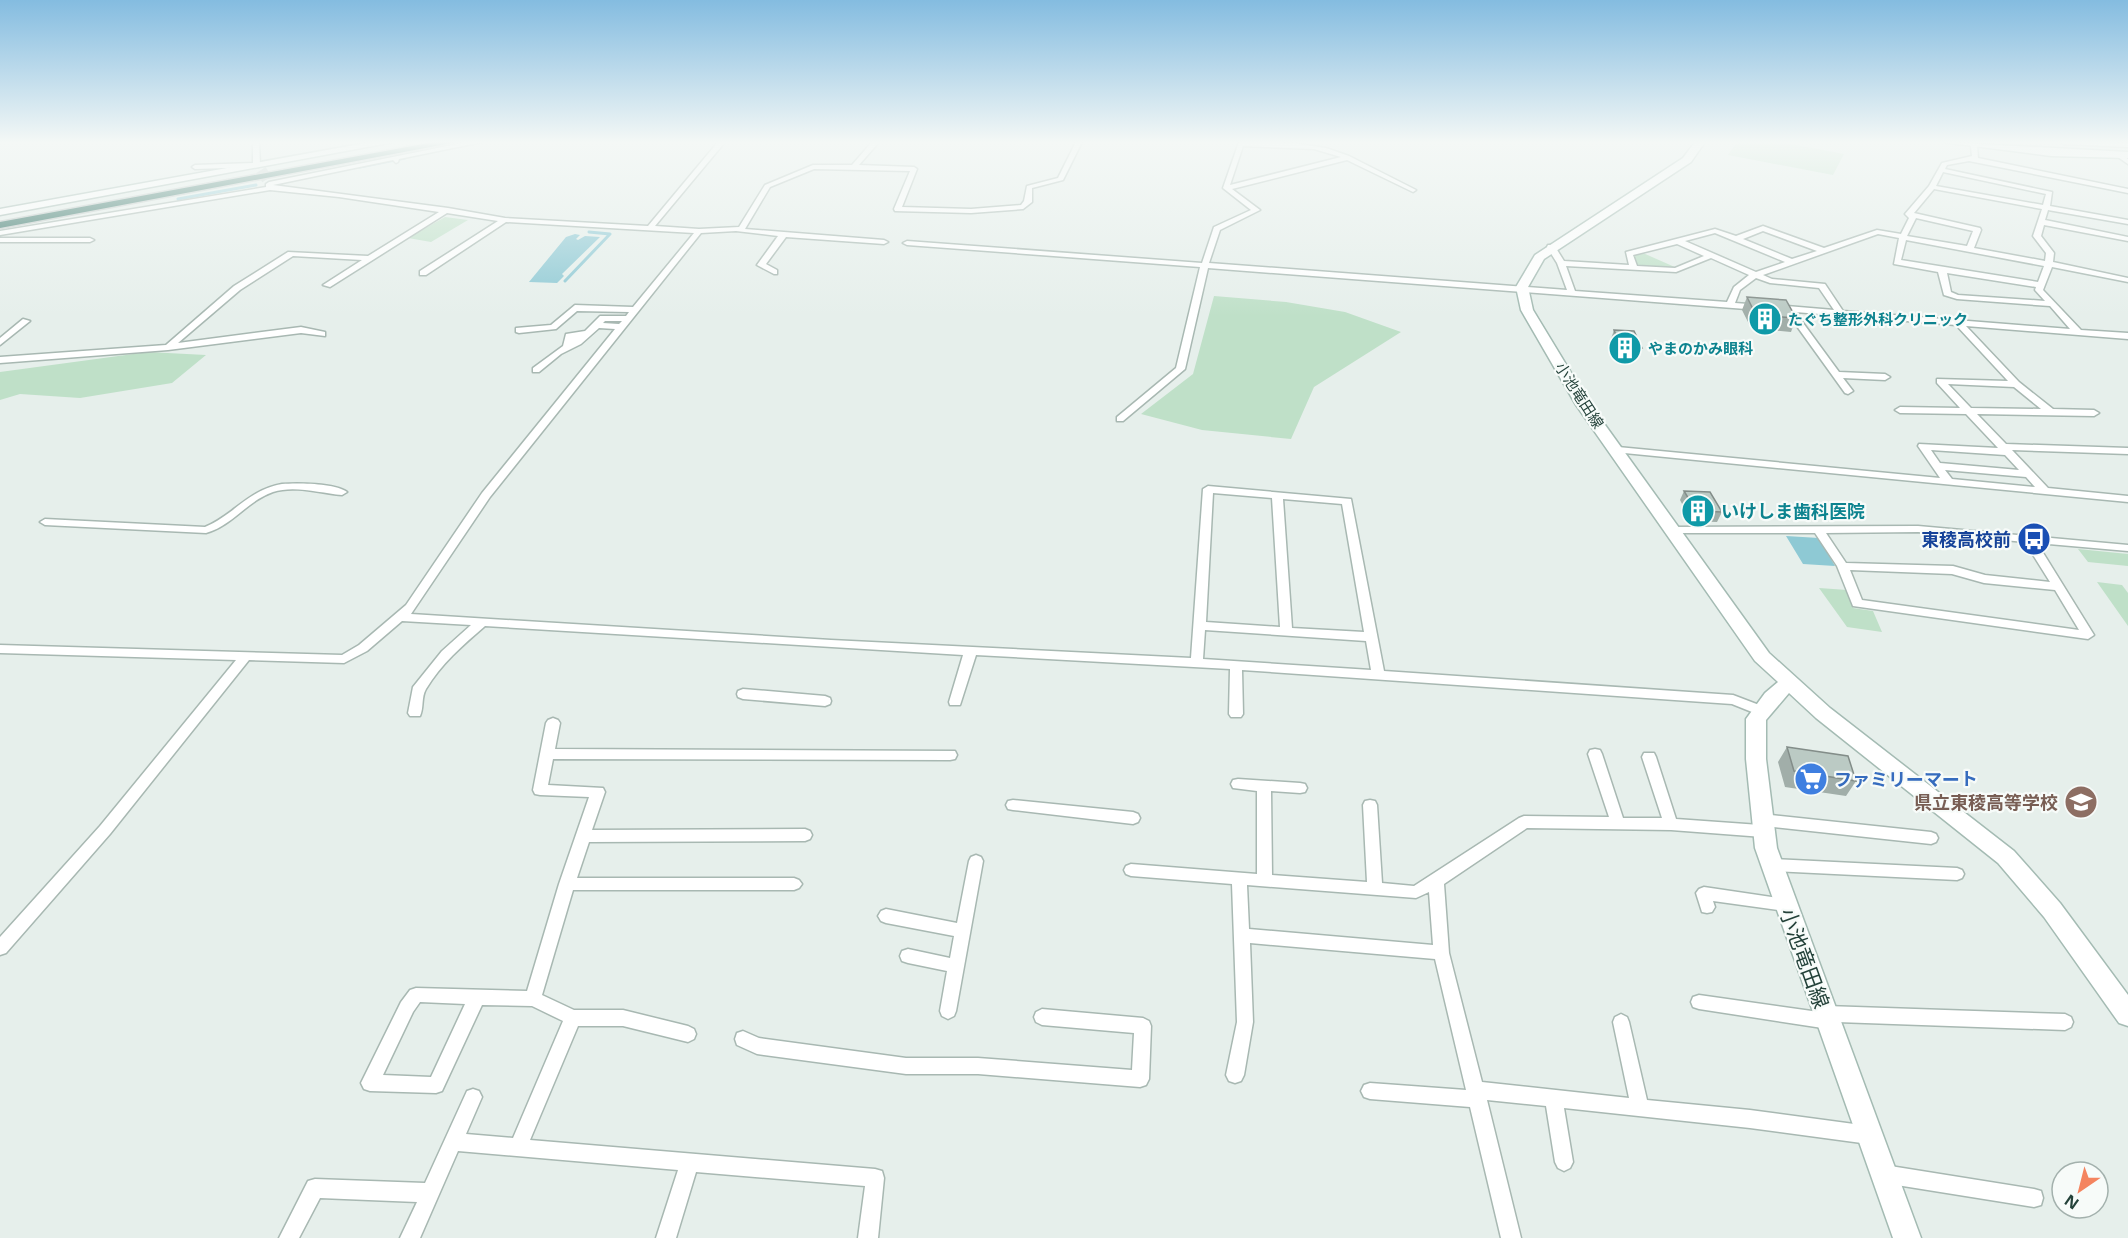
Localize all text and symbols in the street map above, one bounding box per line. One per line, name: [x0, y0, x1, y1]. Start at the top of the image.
building icon: たぐち整形外科クリニック: [1747, 301, 1783, 337]
place label: たぐち整形外科クリニック: [1788, 309, 1968, 329]
building icon: やまのかみ眼科: [1607, 330, 1643, 366]
place label: やまのかみ眼科: [1648, 338, 1753, 358]
street label: 小池竜田線: [1551, 358, 1609, 432]
building icon: いけしま歯科医院: [1680, 493, 1716, 529]
place label: いけしま歯科医院: [1721, 499, 1865, 523]
bus stop icon: 東稜高校前: [2016, 521, 2052, 557]
place label: 東稜高校前: [1921, 527, 2011, 551]
supermarket icon: ファミリーマート: [1793, 761, 1829, 797]
place label: ファミリーマート: [1834, 767, 1978, 791]
school or university icon: 県立東稜高等学校: [2063, 784, 2099, 820]
place label: 県立東稜高等学校: [1914, 790, 2058, 814]
street label: 小池竜田線: [1774, 904, 1836, 1012]
north arrow: [2050, 1160, 2110, 1220]
text: N: [2060, 1190, 2083, 1215]

